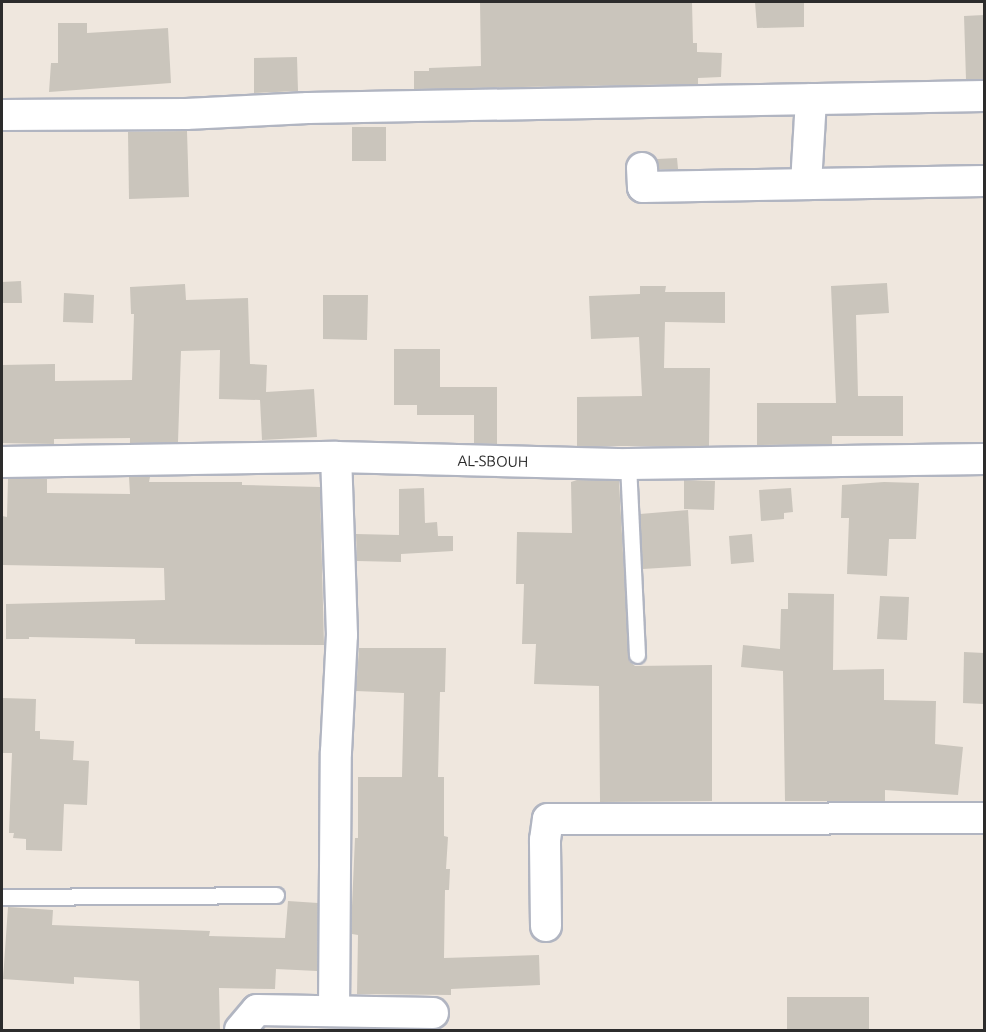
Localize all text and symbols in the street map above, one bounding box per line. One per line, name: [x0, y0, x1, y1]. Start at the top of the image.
street label: AL-SBOUH: [458, 451, 528, 471]

